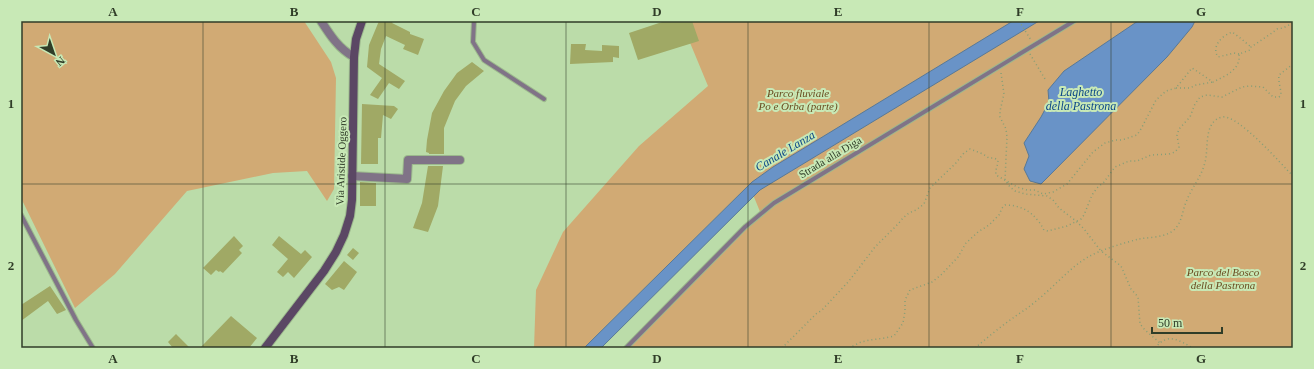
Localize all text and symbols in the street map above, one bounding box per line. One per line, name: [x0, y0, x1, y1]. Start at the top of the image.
text: A: [108, 4, 118, 19]
text: B: [290, 4, 299, 19]
text: C: [471, 4, 481, 19]
text: D: [652, 4, 662, 19]
text: E: [834, 4, 842, 19]
text: F: [1016, 4, 1024, 19]
text: G: [1196, 4, 1206, 19]
north arrow: [34, 34, 74, 74]
text: N: [53, 55, 67, 69]
water label: Laghetto della Pastrona: [1046, 85, 1116, 113]
park label: Parco fluviale Po e Orba (parte): [757, 87, 838, 113]
text: 1: [8, 96, 14, 111]
text: 1: [1300, 96, 1306, 111]
street label: Via Aristide Oggero: [333, 116, 349, 205]
water label: Canale Lanza: [753, 128, 817, 174]
street label: Strada alla Diga: [797, 134, 864, 180]
text: 2: [8, 258, 14, 273]
text: 2: [1300, 258, 1306, 273]
park label: Parco del Bosco della Pastrona: [1186, 266, 1260, 291]
scale bar: [1152, 309, 1222, 335]
text: 50 m: [1158, 316, 1183, 330]
text: A: [108, 351, 118, 366]
text: B: [290, 351, 299, 366]
text: C: [471, 351, 481, 366]
text: D: [652, 351, 662, 366]
text: E: [834, 351, 842, 366]
text: F: [1016, 351, 1024, 366]
text: G: [1196, 351, 1206, 366]

